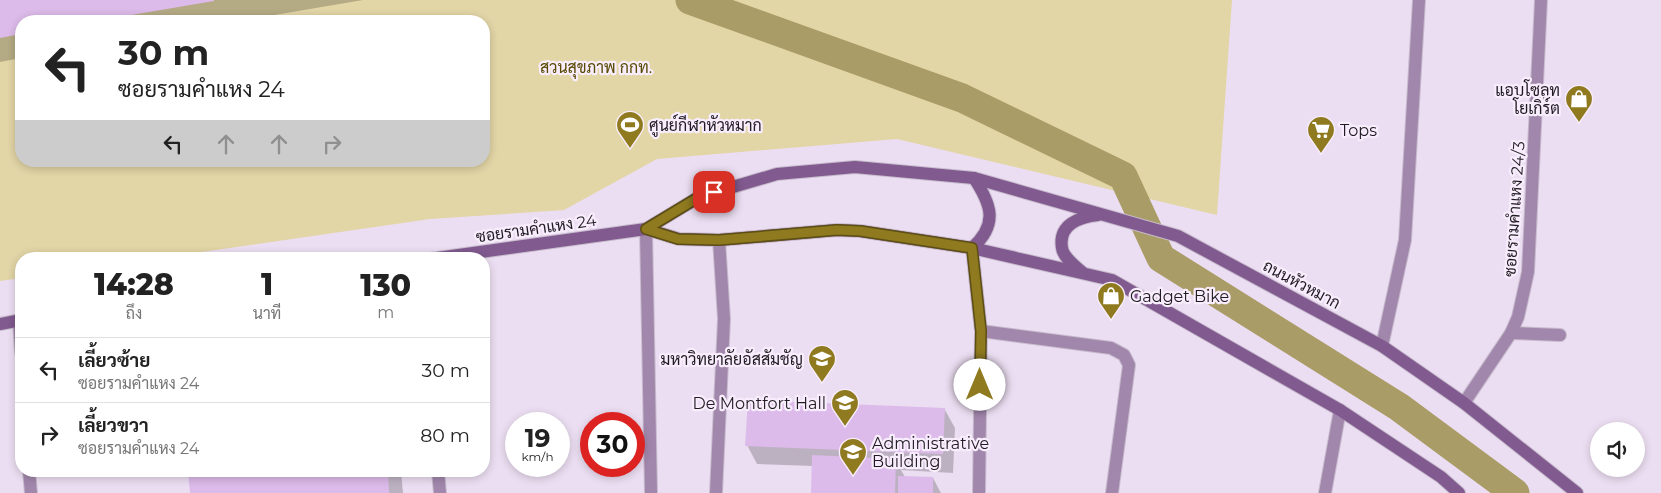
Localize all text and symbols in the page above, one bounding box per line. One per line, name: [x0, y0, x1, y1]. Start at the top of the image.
text: 30 m: [118, 31, 209, 74]
icon: left: [35, 35, 100, 100]
park label: สวนสุขภาพ กกท.: [540, 58, 652, 79]
text: ซอยรามคำแหง 24: [118, 76, 285, 103]
place label: แอบโซลูท โยเกิร์ต: [1495, 79, 1560, 118]
shop icon: แอบโซลูท โยเกิร์ต: [1564, 84, 1594, 123]
sports icon: ศูนย์กีฬาหัวหมาก: [615, 110, 645, 149]
place label: ศูนย์กีฬาหัวหมาก: [649, 113, 762, 137]
supermarket icon: Tops: [1306, 115, 1336, 154]
place label: Tops: [1340, 121, 1377, 140]
icon: left: [159, 130, 187, 158]
icon: ahead: [212, 130, 240, 158]
icon: ahead: [265, 130, 293, 158]
icon: right: [318, 130, 346, 158]
street label: ซอยรามคำแหง 24/3: [1500, 140, 1529, 278]
pin: [693, 171, 735, 213]
icon: arrive: [700, 178, 728, 206]
street label: ซอยรามคำแหง 24: [475, 211, 598, 246]
street label: ถนนหัวหมาก: [1260, 255, 1344, 313]
text: 14:28: [94, 266, 174, 303]
text: 1: [261, 266, 273, 303]
text: 130: [360, 267, 411, 304]
shop icon: Gadget Bike: [1096, 281, 1126, 320]
place label: Gadget Bike: [1130, 287, 1229, 306]
text: m: [377, 303, 394, 322]
text: ถึง: [126, 304, 142, 323]
text: นาที: [253, 304, 281, 323]
school or university icon: มหาวิทยาลัยอัสสัมชัญ: [807, 344, 837, 383]
text: เลี้ยวซ้าย: [78, 349, 150, 372]
place label: มหาวิทยาลัยอัสสัมชัญ: [660, 349, 803, 369]
icon: left: [35, 356, 63, 384]
position arrow: [953, 358, 1005, 410]
text: 30 m: [422, 359, 470, 382]
text: ซอยรามคำแหง 24: [78, 374, 199, 393]
school or university icon: De Montfort Hall: [830, 388, 860, 427]
place label: De Montfort Hall: [693, 394, 826, 413]
speed limit sign: 30: [580, 412, 645, 477]
text: เลี้ยวขวา: [78, 414, 149, 437]
icon: right: [35, 421, 63, 449]
map controls: [1590, 422, 1645, 477]
button: sound: [1590, 422, 1645, 477]
text: 19: [525, 423, 550, 453]
text: 80 m: [420, 424, 470, 447]
place label: Administrative Building: [872, 434, 989, 471]
school or university icon: Administrative Building: [838, 437, 868, 476]
text: ซอยรามคำแหง 24: [78, 439, 199, 458]
text: km/h: [521, 449, 554, 464]

